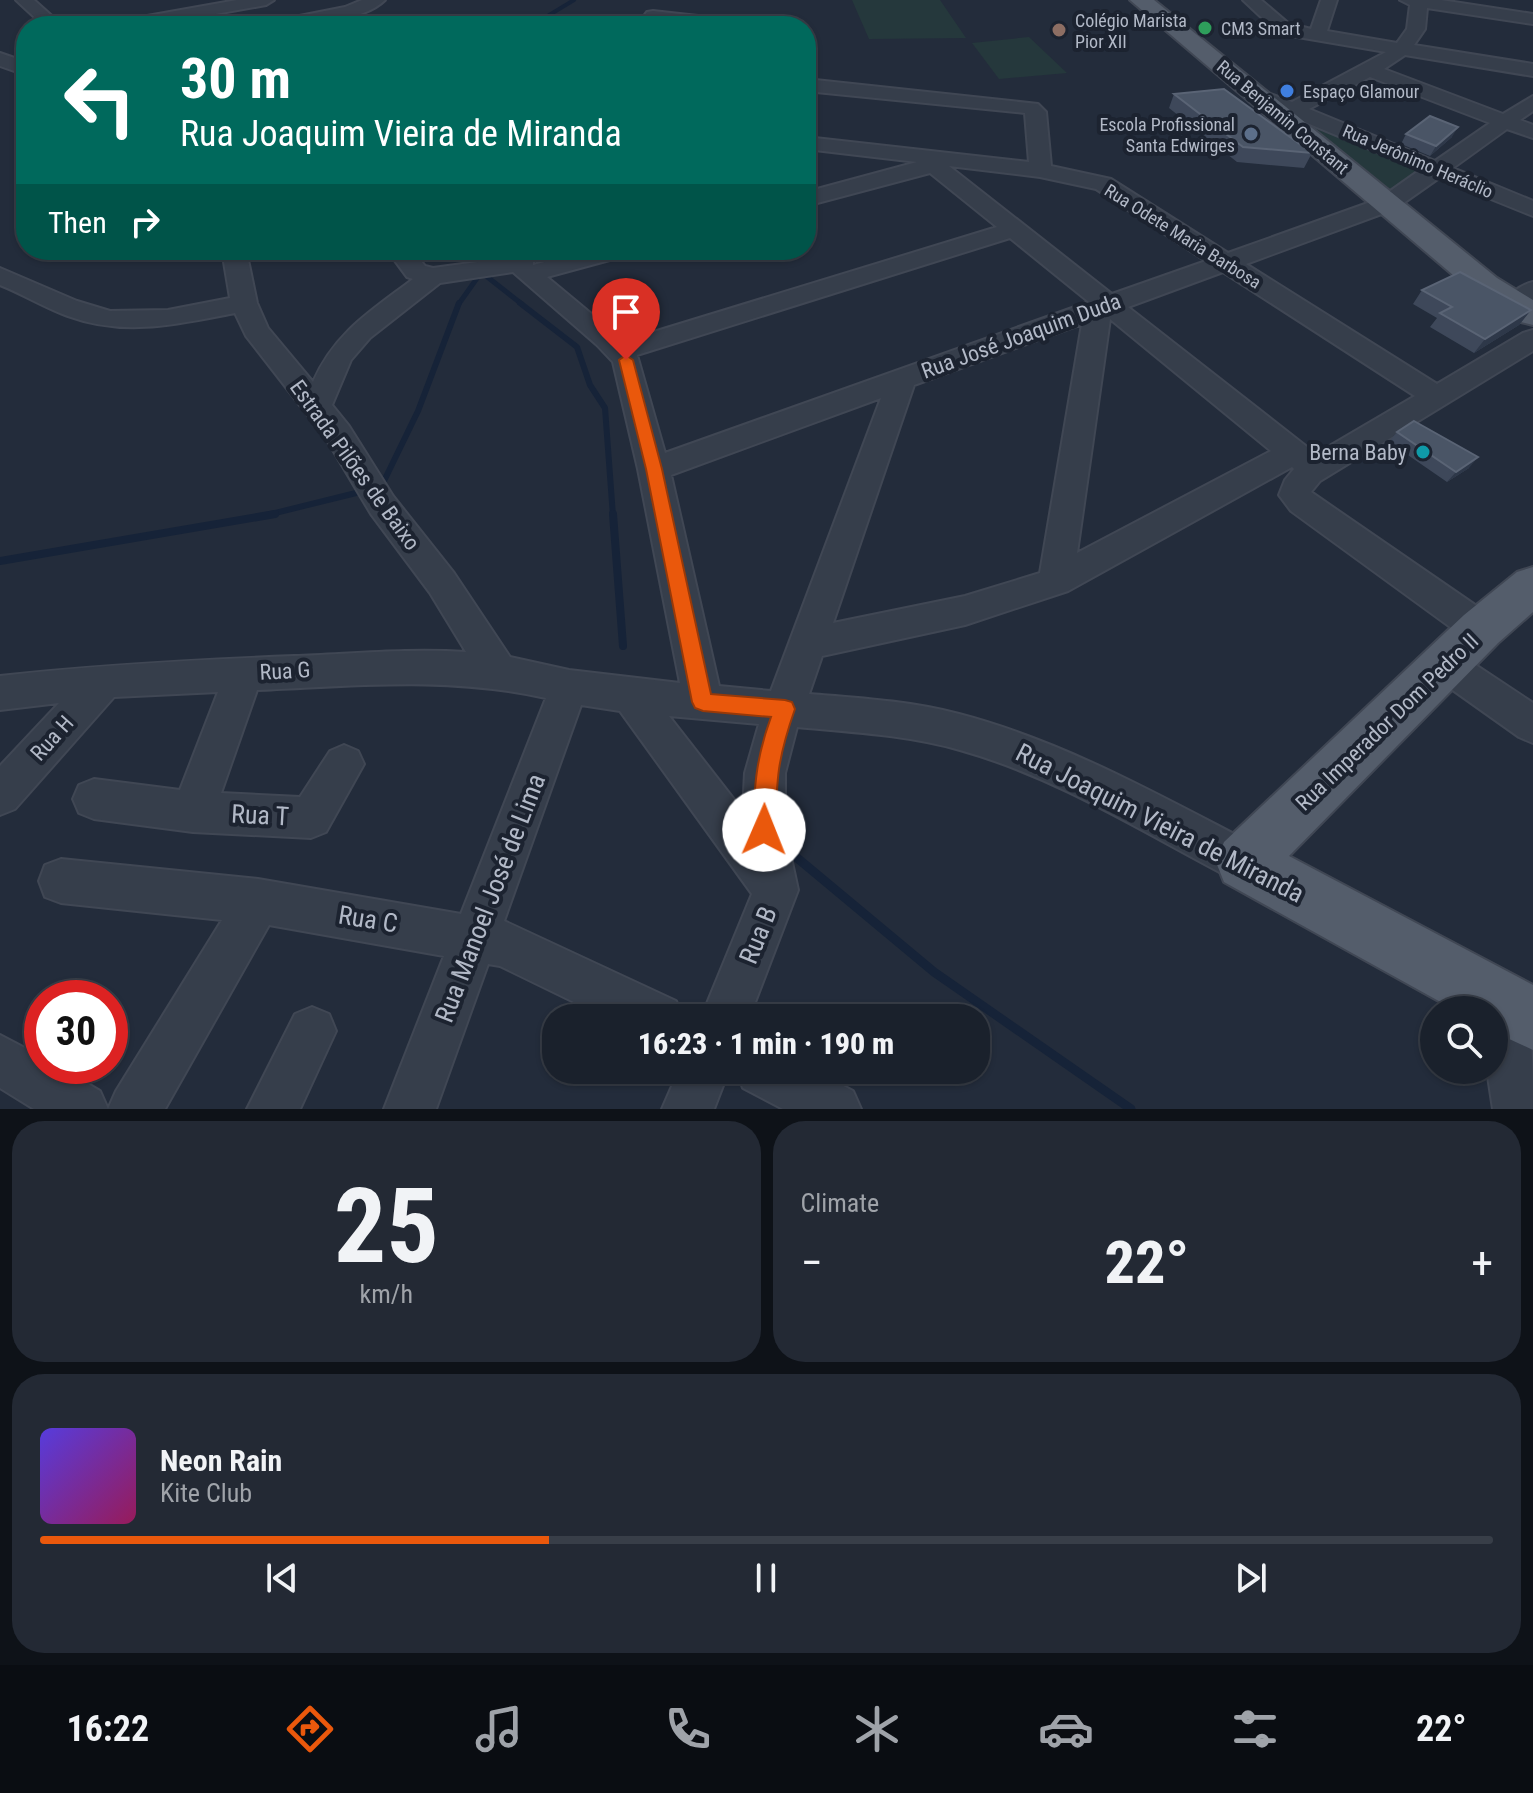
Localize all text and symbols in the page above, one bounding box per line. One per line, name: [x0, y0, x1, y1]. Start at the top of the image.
place label: Colégio Marista Pior XII: [1075, 10, 1187, 52]
place label: CM3 Smart: [1221, 18, 1301, 39]
marker: CM3 Smart: [1196, 19, 1214, 37]
marker: Colégio Marista Pior XII: [1050, 21, 1068, 39]
text: 30 m: [180, 46, 291, 112]
icon: left: [48, 48, 152, 152]
street label: Rua Benjamin Constant: [1213, 56, 1353, 178]
place label: Espaço Glamour: [1303, 81, 1420, 102]
marker: Espaço Glamour: [1278, 82, 1296, 100]
text: Rua Joaquim Vieira de Miranda: [180, 113, 622, 155]
place label: Escola Profissional Santa Edwirges: [1099, 114, 1235, 156]
street label: Rua Jerônimo Heráclio: [1340, 120, 1496, 202]
marker: Escola Profissional Santa Edwirges: [1242, 125, 1260, 143]
street label: Rua Odete Maria Barbosa: [1101, 179, 1265, 293]
icon: right: [123, 200, 167, 244]
text: Then: [48, 205, 107, 240]
pin: [592, 278, 660, 360]
street label: Rua José Joaquim Duda: [918, 288, 1124, 384]
icon: arrive: [604, 290, 648, 334]
street label: Estrada Pilões de Baixo: [285, 375, 425, 555]
place label: Berna Baby: [1309, 440, 1407, 465]
marker: Berna Baby: [1414, 443, 1432, 461]
street label: Rua Imperador Dom Pedro II: [1291, 628, 1483, 816]
street label: Rua G: [259, 657, 311, 685]
street label: Rua H: [25, 710, 79, 766]
street label: Rua Joaquim Vieira de Miranda: [1011, 737, 1309, 909]
street label: Rua Manoel José de Lima: [429, 770, 551, 1026]
position arrow: [722, 788, 806, 872]
street label: Rua T: [230, 799, 290, 831]
street label: Rua C: [336, 900, 400, 938]
street label: Rua B: [733, 902, 783, 968]
speed limit sign: 30: [24, 980, 128, 1084]
map controls: [1420, 996, 1508, 1084]
button: search: [1420, 996, 1508, 1084]
text: 16:23 · 1 min · 190 m: [638, 1026, 894, 1061]
text: 25: [334, 1166, 439, 1287]
text: Climate: [801, 1188, 879, 1218]
text: 22°: [1105, 1227, 1189, 1298]
text: −: [801, 1237, 823, 1289]
text: +: [1471, 1237, 1493, 1289]
text: km/h: [360, 1279, 413, 1309]
text: Neon Rain: [160, 1443, 282, 1478]
text: Kite Club: [160, 1478, 252, 1508]
icon: previous: [260, 1556, 304, 1600]
icon: pause: [744, 1556, 788, 1600]
icon: next: [1229, 1556, 1273, 1600]
icon: directions: [282, 1701, 338, 1757]
icon: music: [471, 1701, 527, 1757]
icon: phone: [660, 1701, 716, 1757]
icon: climate: [849, 1701, 905, 1757]
icon: car: [1038, 1701, 1094, 1757]
icon: filters: [1227, 1701, 1283, 1757]
text: 16:22: [66, 1708, 149, 1750]
text: 22°: [1416, 1708, 1466, 1750]

